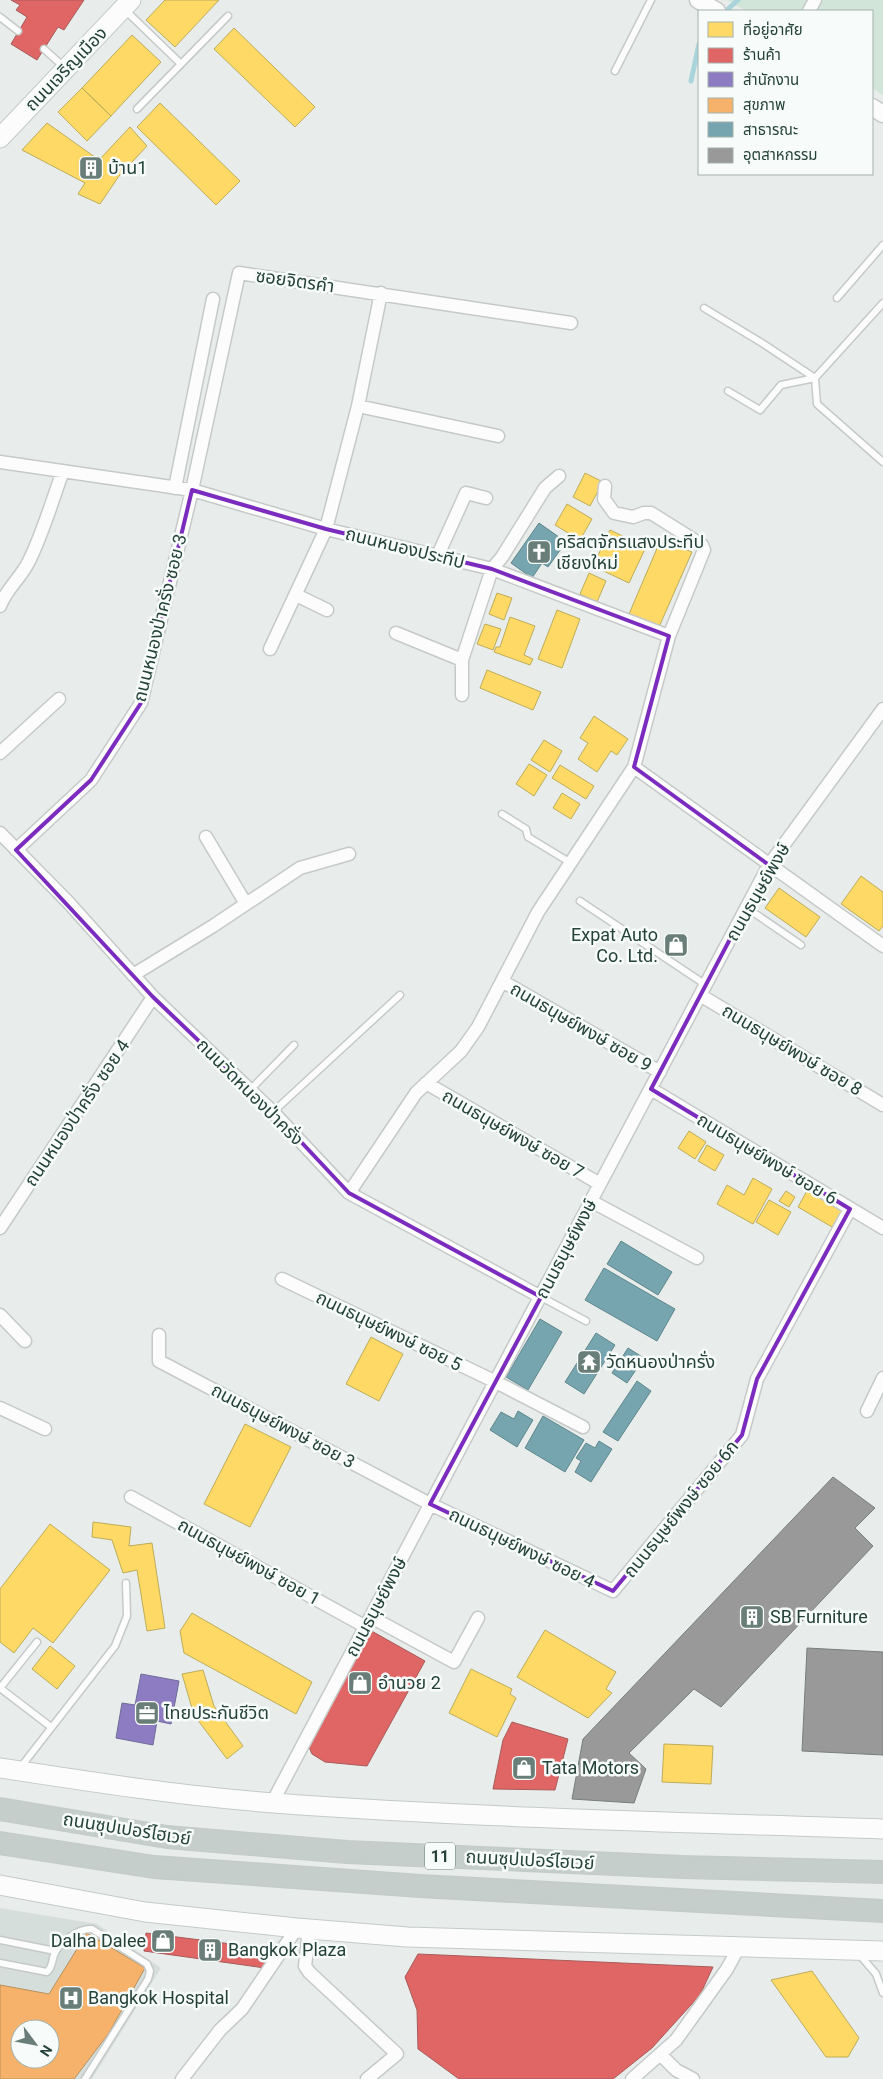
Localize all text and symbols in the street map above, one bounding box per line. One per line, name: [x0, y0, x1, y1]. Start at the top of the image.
legend: [698, 10, 873, 175]
text: ที่อยู่อาศัย: [743, 19, 803, 39]
street label: ถนนเจริญเมือง: [20, 22, 111, 115]
text: ร้านค้า: [743, 46, 781, 64]
text: สำนักงาน: [743, 71, 799, 89]
text: สุขภาพ: [743, 96, 785, 114]
text: สาธารณะ: [743, 121, 798, 139]
text: อุตสาหกรรม: [743, 146, 817, 164]
building icon: บ้าน1: [78, 155, 104, 181]
place label: บ้าน1: [108, 157, 147, 178]
street label: ซอยจิตรคำ: [254, 265, 336, 296]
street label: ถนนหนองประทีป: [343, 523, 467, 572]
place label: คริสตจักรแสงประทีป เชียงใหม่: [556, 531, 704, 573]
street label: ถนนหนองป่าครั่ง ซอย 3: [128, 532, 191, 704]
church icon: คริสตจักรแสงประทีป เชียงใหม่: [526, 539, 552, 565]
street label: ถนนธนุษย์พงษ์: [721, 839, 795, 945]
place label: Expat Auto Co. Ltd.: [571, 924, 658, 966]
shop icon: Expat Auto Co. Ltd.: [663, 932, 689, 958]
street label: ถนนธนุษย์พงษ์ ซอย 9: [506, 978, 656, 1076]
street label: ถนนธนุษย์พงษ์ ซอย 8: [718, 999, 866, 1101]
street label: ถนนวัดหนองป่าครั่ง: [193, 1033, 309, 1149]
street label: ถนนหนองป่าครั่ง ซอย 4: [19, 1035, 133, 1190]
street label: ถนนธนุษย์พงษ์ ซอย 7: [438, 1085, 588, 1183]
street label: ถนนธนุษย์พงษ์ ซอย 6: [693, 1108, 841, 1210]
street label: ถนนธนุษย์พงษ์: [531, 1195, 601, 1303]
street label: ถนนธนุษย์พงษ์ ซอย 5: [312, 1286, 466, 1376]
temple icon: วัดหนองป่าครั่ง: [576, 1349, 602, 1375]
place label: วัดหนองป่าครั่ง: [606, 1350, 715, 1372]
street label: ถนนธนุษย์พงษ์ ซอย 3: [207, 1379, 359, 1473]
street label: ถนนธนุษย์พงษ์ ซอย 6ก: [619, 1436, 743, 1582]
street label: ถนนธนุษย์พงษ์ ซอย 4: [445, 1503, 599, 1593]
street label: ถนนธนุษย์พงษ์ ซอย 1: [174, 1514, 324, 1610]
street label: ถนนธนุษย์พงษ์: [341, 1553, 411, 1661]
building icon: SB Furniture: [739, 1604, 765, 1630]
place label: SB Furniture: [770, 1606, 868, 1627]
shop icon: อำนวย 2: [347, 1670, 373, 1696]
place label: อำนวย 2: [378, 1672, 441, 1693]
office icon: ไทยประกันชีวิต: [134, 1700, 160, 1726]
place label: ไทยประกันชีวิต: [163, 1702, 269, 1723]
shop icon: Tata Motors: [511, 1755, 537, 1781]
place label: Tata Motors: [542, 1757, 639, 1778]
street label: ถนนซุปเปอร์ไฮเวย์: [62, 1808, 193, 1850]
road number: 11: [425, 1842, 455, 1870]
street label: ถนนซุปเปอร์ไฮเวย์: [465, 1846, 595, 1874]
shop icon: Dalha Dalee: [150, 1928, 176, 1954]
place label: Dalha Dalee: [51, 1930, 146, 1951]
building icon: Bangkok Plaza: [197, 1937, 223, 1963]
place label: Bangkok Plaza: [228, 1939, 346, 1960]
hospital icon: Bangkok Hospital: [58, 1985, 84, 2011]
place label: Bangkok Hospital: [88, 1987, 229, 2008]
north arrow: [10, 2019, 60, 2069]
text: N: [37, 2042, 55, 2059]

